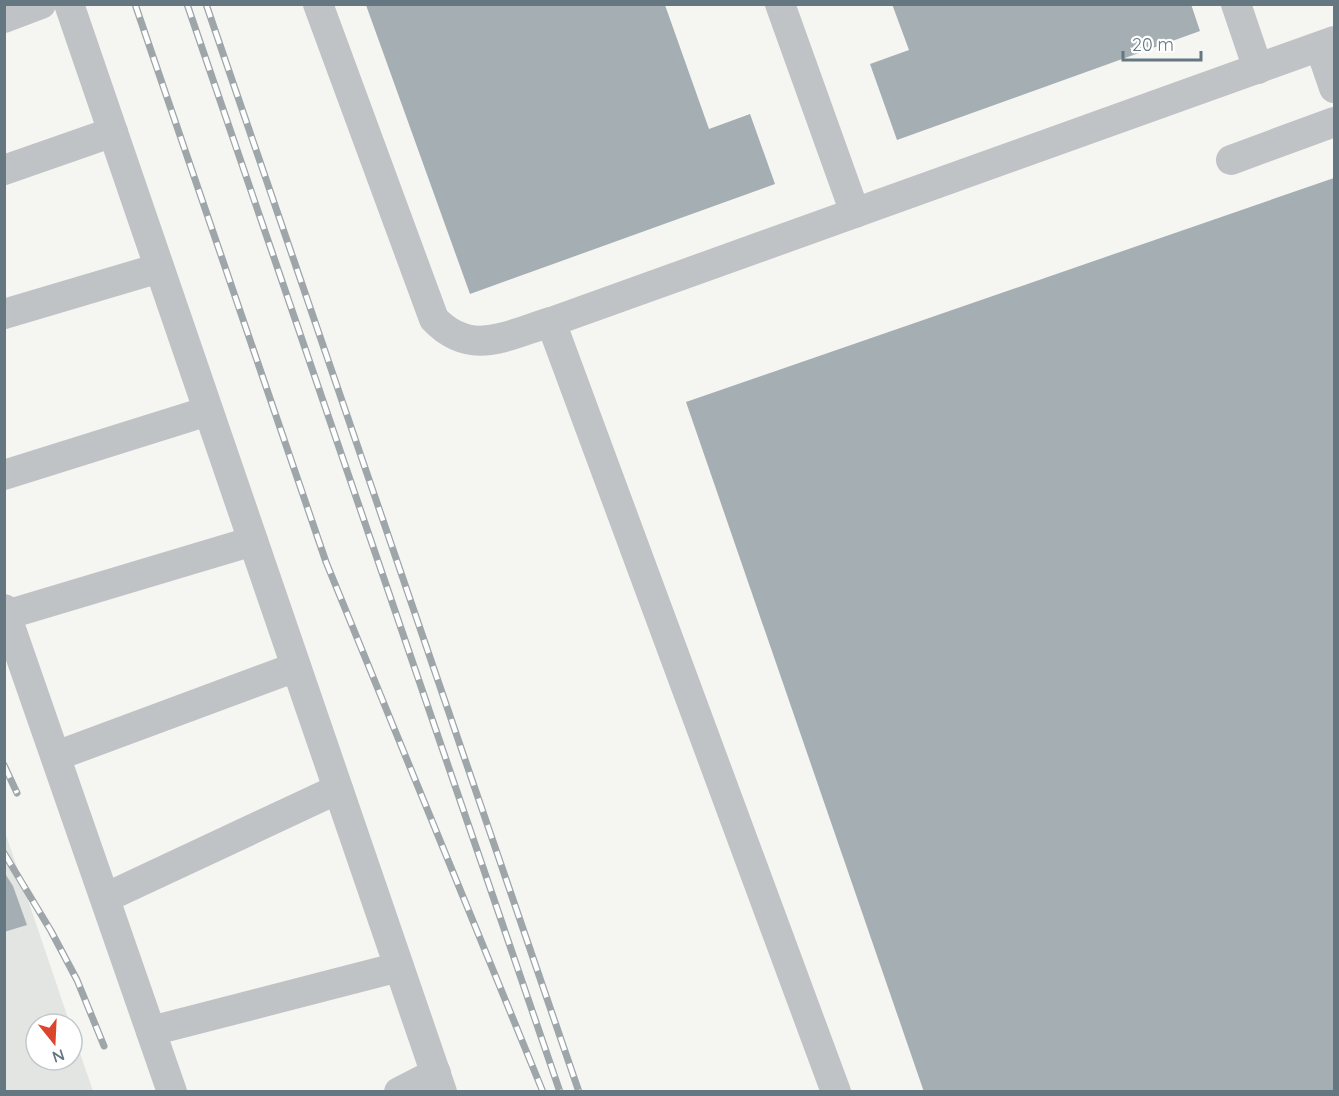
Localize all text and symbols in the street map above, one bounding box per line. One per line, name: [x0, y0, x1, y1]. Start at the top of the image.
scale bar: [1123, 24, 1201, 62]
text: 20 m: [1132, 33, 1174, 56]
north arrow: [24, 1012, 84, 1072]
text: N: [50, 1045, 67, 1068]

